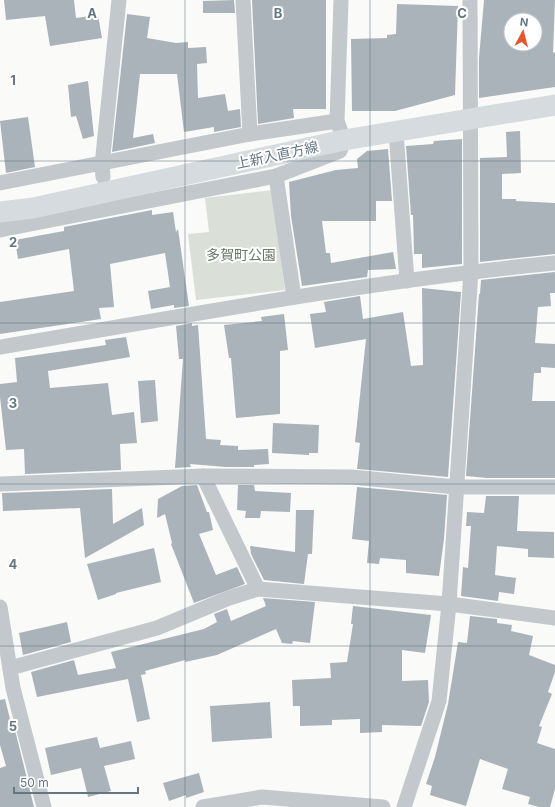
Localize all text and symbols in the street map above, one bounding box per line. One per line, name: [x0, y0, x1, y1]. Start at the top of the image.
text: A: [87, 5, 97, 21]
text: B: [274, 5, 283, 21]
text: C: [457, 5, 467, 21]
north arrow: [503, 12, 543, 52]
text: N: [519, 15, 529, 30]
text: 1: [10, 72, 16, 88]
street label: 上新入直方線: [234, 137, 320, 172]
text: 2: [9, 234, 17, 250]
park label: 多賀町公園: [206, 246, 276, 263]
text: 3: [9, 395, 17, 411]
text: 4: [9, 556, 18, 572]
text: 5: [9, 718, 17, 734]
scale bar: [14, 769, 138, 795]
text: 50 m: [20, 775, 49, 790]

